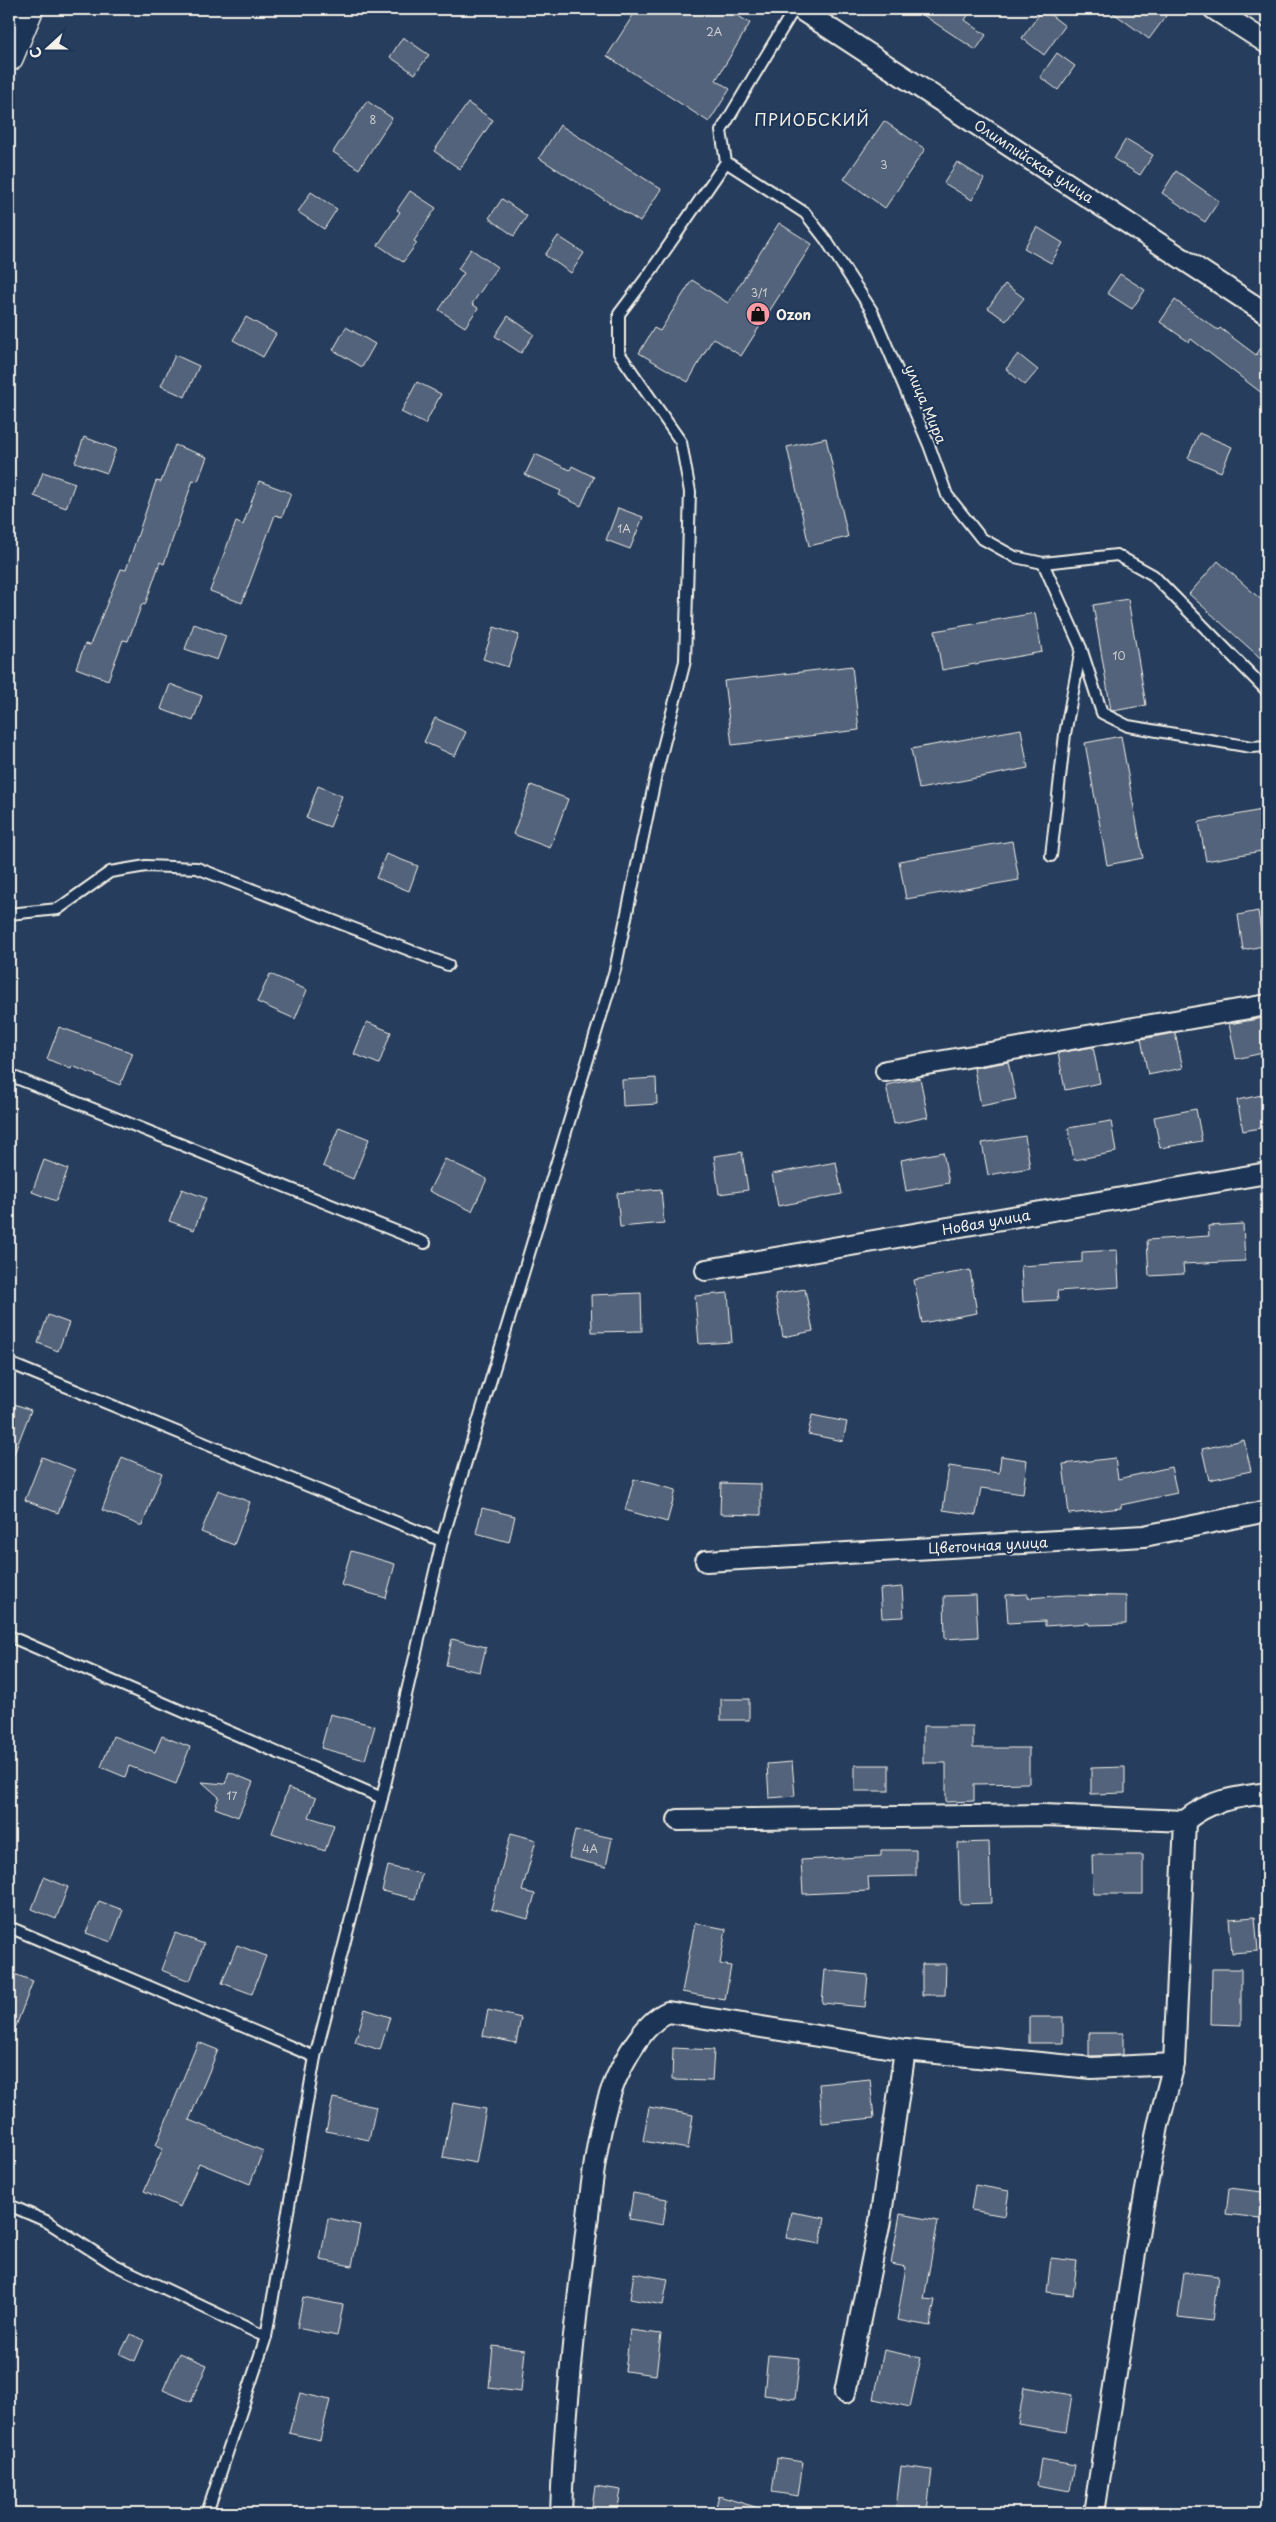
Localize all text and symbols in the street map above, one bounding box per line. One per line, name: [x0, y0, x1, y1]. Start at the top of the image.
north arrow: [22, 22, 72, 72]
house number: 2А: [706, 23, 723, 40]
text: С: [24, 44, 47, 62]
district label: ПРИОБСКИЙ: [754, 107, 870, 131]
house number: 8: [370, 111, 377, 128]
street label: Олимпийская улица: [970, 114, 1098, 208]
house number: 3: [880, 156, 888, 173]
house number: 3/1: [751, 284, 767, 301]
shop icon: Ozon: [745, 301, 771, 327]
place label: Ozon: [776, 304, 811, 325]
street label: улица Мира: [900, 361, 952, 447]
house number: 1А: [617, 520, 631, 537]
house number: 10: [1113, 647, 1125, 664]
street label: Новая улица: [940, 1204, 1032, 1240]
street label: Цветочная улица: [928, 1531, 1048, 1559]
house number: 17: [227, 1787, 238, 1804]
house number: 4А: [582, 1840, 598, 1857]

